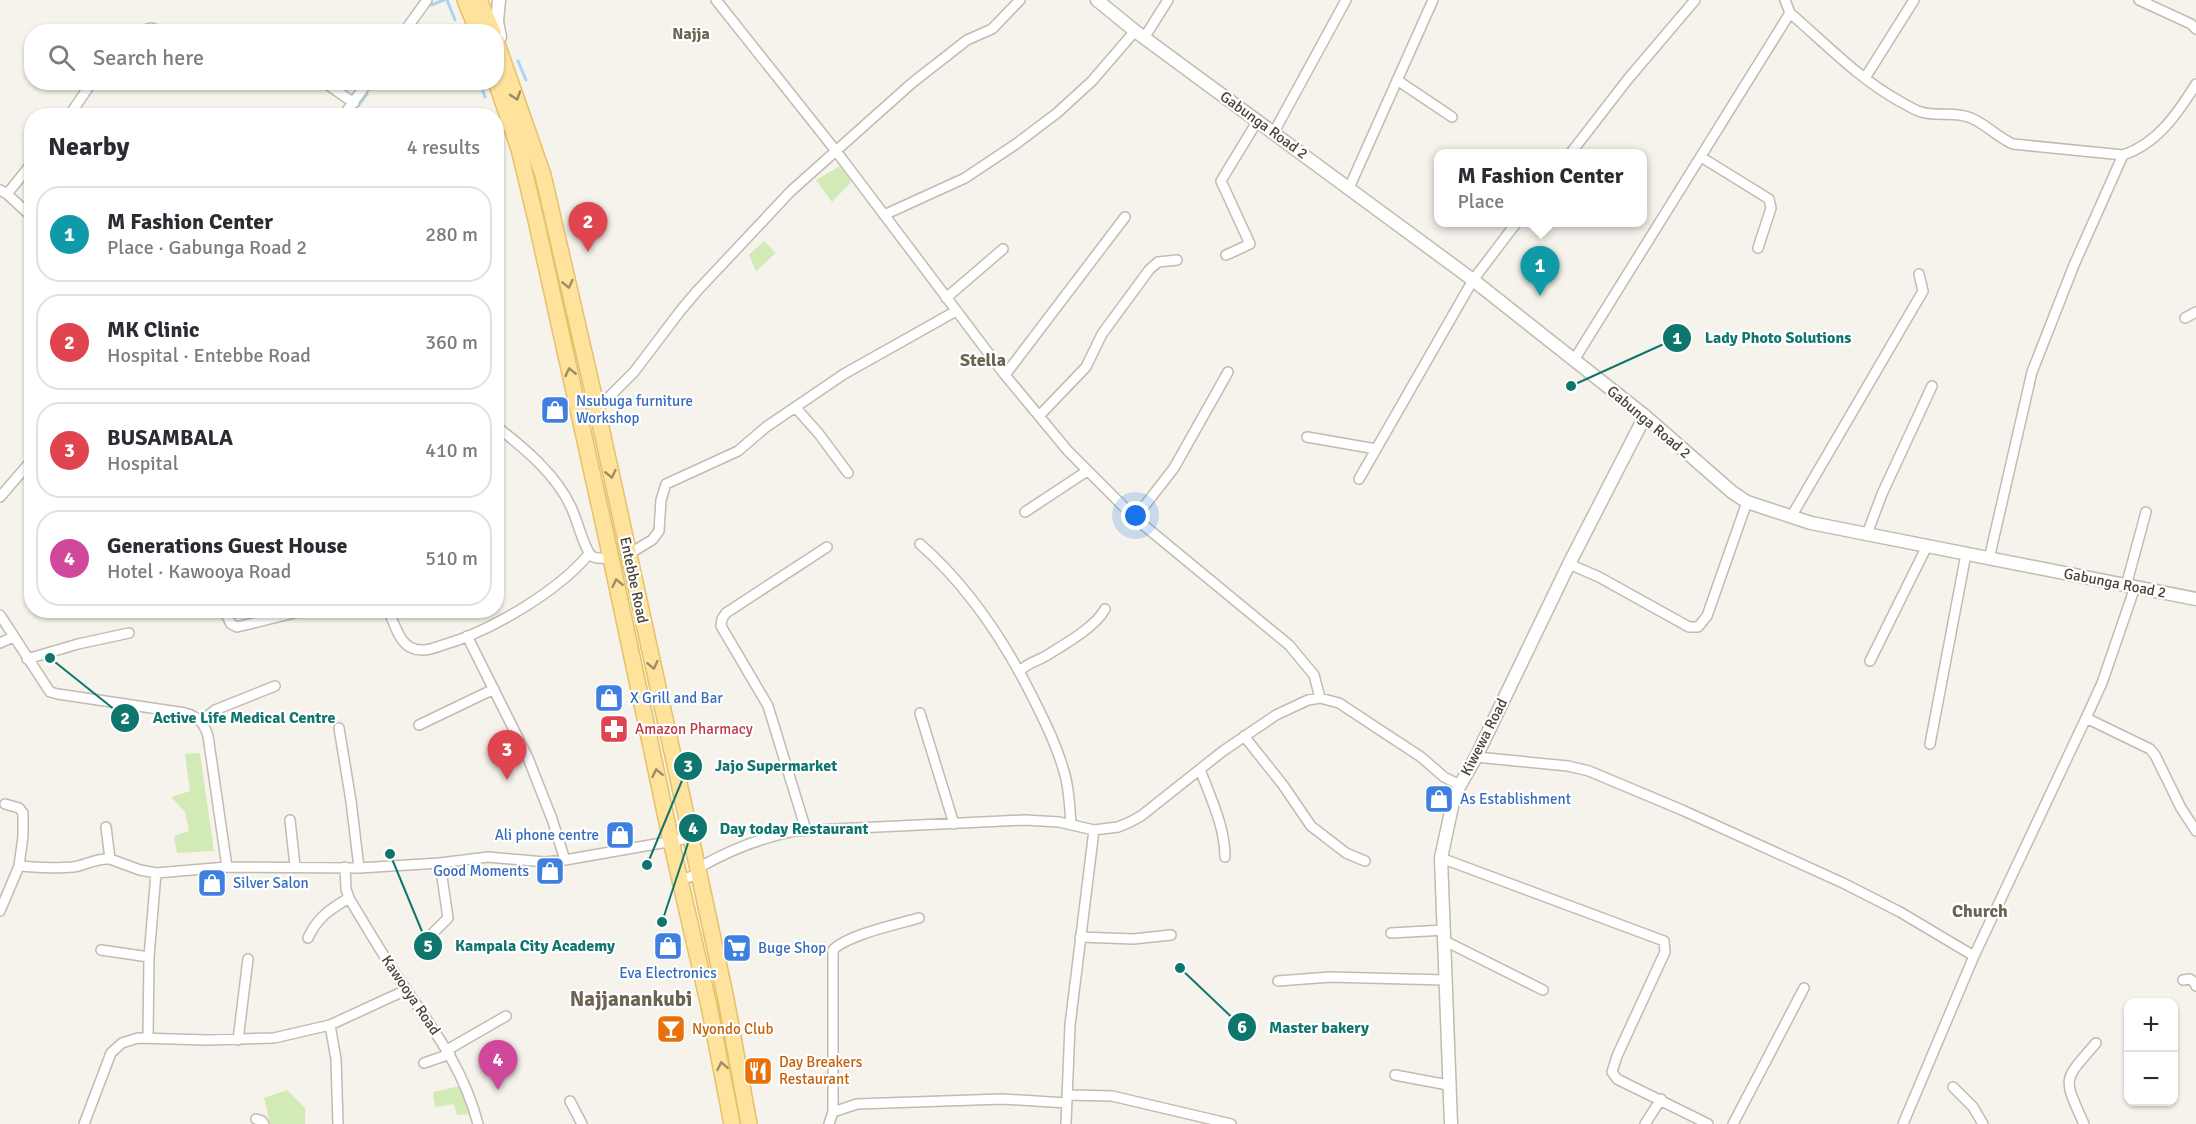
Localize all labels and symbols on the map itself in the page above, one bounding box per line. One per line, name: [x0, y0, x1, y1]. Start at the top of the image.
district label: Najja: [672, 24, 710, 44]
street label: Gabunga Road 2: [1217, 87, 1311, 163]
one-way arrow: [509, 90, 522, 101]
pin: 2: [568, 202, 608, 252]
pin: 1: [1520, 246, 1560, 296]
one-way arrow: [561, 279, 574, 289]
callout: Lady Photo Solutions: [1662, 321, 1863, 355]
text: 1: [1672, 327, 1682, 349]
text: Lady Photo Solutions: [1705, 328, 1851, 348]
district label: Stella: [960, 349, 1006, 371]
one-way arrow: [564, 367, 577, 377]
street label: Gabunga Road 2: [1603, 382, 1695, 462]
place label: Nsubuga furniture Workshop: [576, 392, 693, 427]
shop icon: Nsubuga furniture Workshop: [539, 394, 571, 426]
one-way arrow: [604, 469, 617, 479]
your location: [1121, 501, 1150, 530]
street label: Entebbe Road: [616, 535, 652, 625]
street label: Gabunga Road 2: [2062, 564, 2168, 602]
one-way arrow: [611, 578, 624, 588]
one-way arrow: [645, 659, 658, 669]
shop icon: X Grill and Bar: [593, 682, 625, 714]
place label: X Grill and Bar: [630, 689, 723, 707]
street label: Kiwewa Road: [1457, 695, 1511, 779]
callout: Active Life Medical Centre: [110, 701, 347, 735]
text: 2: [120, 707, 130, 729]
text: Active Life Medical Centre: [153, 708, 335, 728]
pharmacy icon: Amazon Pharmacy: [598, 713, 630, 745]
place label: Amazon Pharmacy: [635, 720, 753, 738]
pin: 3: [488, 730, 526, 780]
callout: Jajo Supermarket: [673, 749, 850, 783]
text: 3: [683, 755, 693, 777]
text: Jajo Supermarket: [715, 756, 837, 776]
one-way arrow: [651, 769, 664, 779]
shop icon: As Establishment: [1423, 783, 1455, 815]
place label: As Establishment: [1460, 790, 1571, 808]
callout: Day today Restaurant: [678, 811, 881, 845]
text: 4: [688, 817, 698, 839]
shop icon: Ali phone centre: [604, 819, 636, 851]
text: Day today Restaurant: [719, 819, 869, 839]
place label: Ali phone centre: [495, 826, 599, 844]
shop icon: Good Moments: [534, 855, 566, 887]
place label: Good Moments: [433, 862, 529, 880]
shop icon: Silver Salon: [196, 867, 228, 899]
place label: Silver Salon: [233, 874, 309, 892]
district label: Church: [1952, 900, 2008, 922]
callout: Kampala City Academy: [413, 929, 627, 963]
shop icon: Eva Electronics: [652, 930, 684, 962]
supermarket icon: Buge Shop: [721, 932, 753, 964]
text: 5: [423, 935, 433, 957]
text: Kampala City Academy: [455, 936, 615, 956]
place label: Buge Shop: [758, 939, 826, 957]
street label: Kawooya Road: [378, 952, 444, 1038]
place label: Eva Electronics: [619, 964, 717, 982]
district label: Najjanankubi: [570, 986, 692, 1012]
callout: Master bakery: [1227, 1010, 1381, 1044]
bar icon: Nyondo Club: [655, 1013, 687, 1045]
text: 6: [1237, 1016, 1247, 1038]
text: Master bakery: [1269, 1018, 1369, 1038]
place label: Nyondo Club: [692, 1020, 774, 1038]
pin: 4: [478, 1040, 518, 1090]
place label: Day Breakers Restaurant: [779, 1053, 863, 1088]
restaurant icon: Day Breakers Restaurant: [742, 1055, 774, 1087]
one-way arrow: [716, 1062, 729, 1072]

